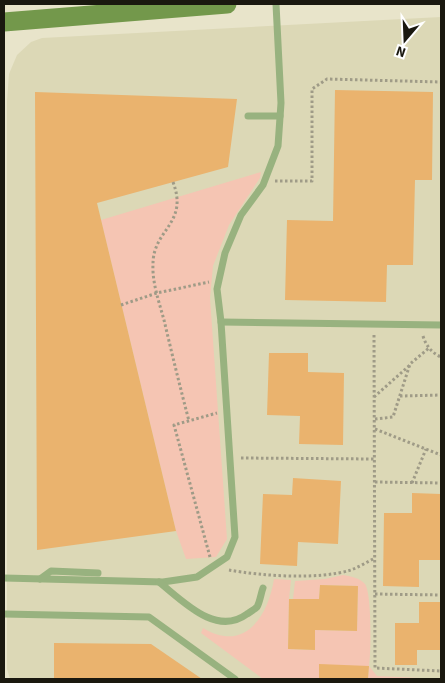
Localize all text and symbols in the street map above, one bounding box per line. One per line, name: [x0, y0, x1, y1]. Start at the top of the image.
north arrow: [380, 15, 430, 65]
text: N: [393, 40, 409, 62]

